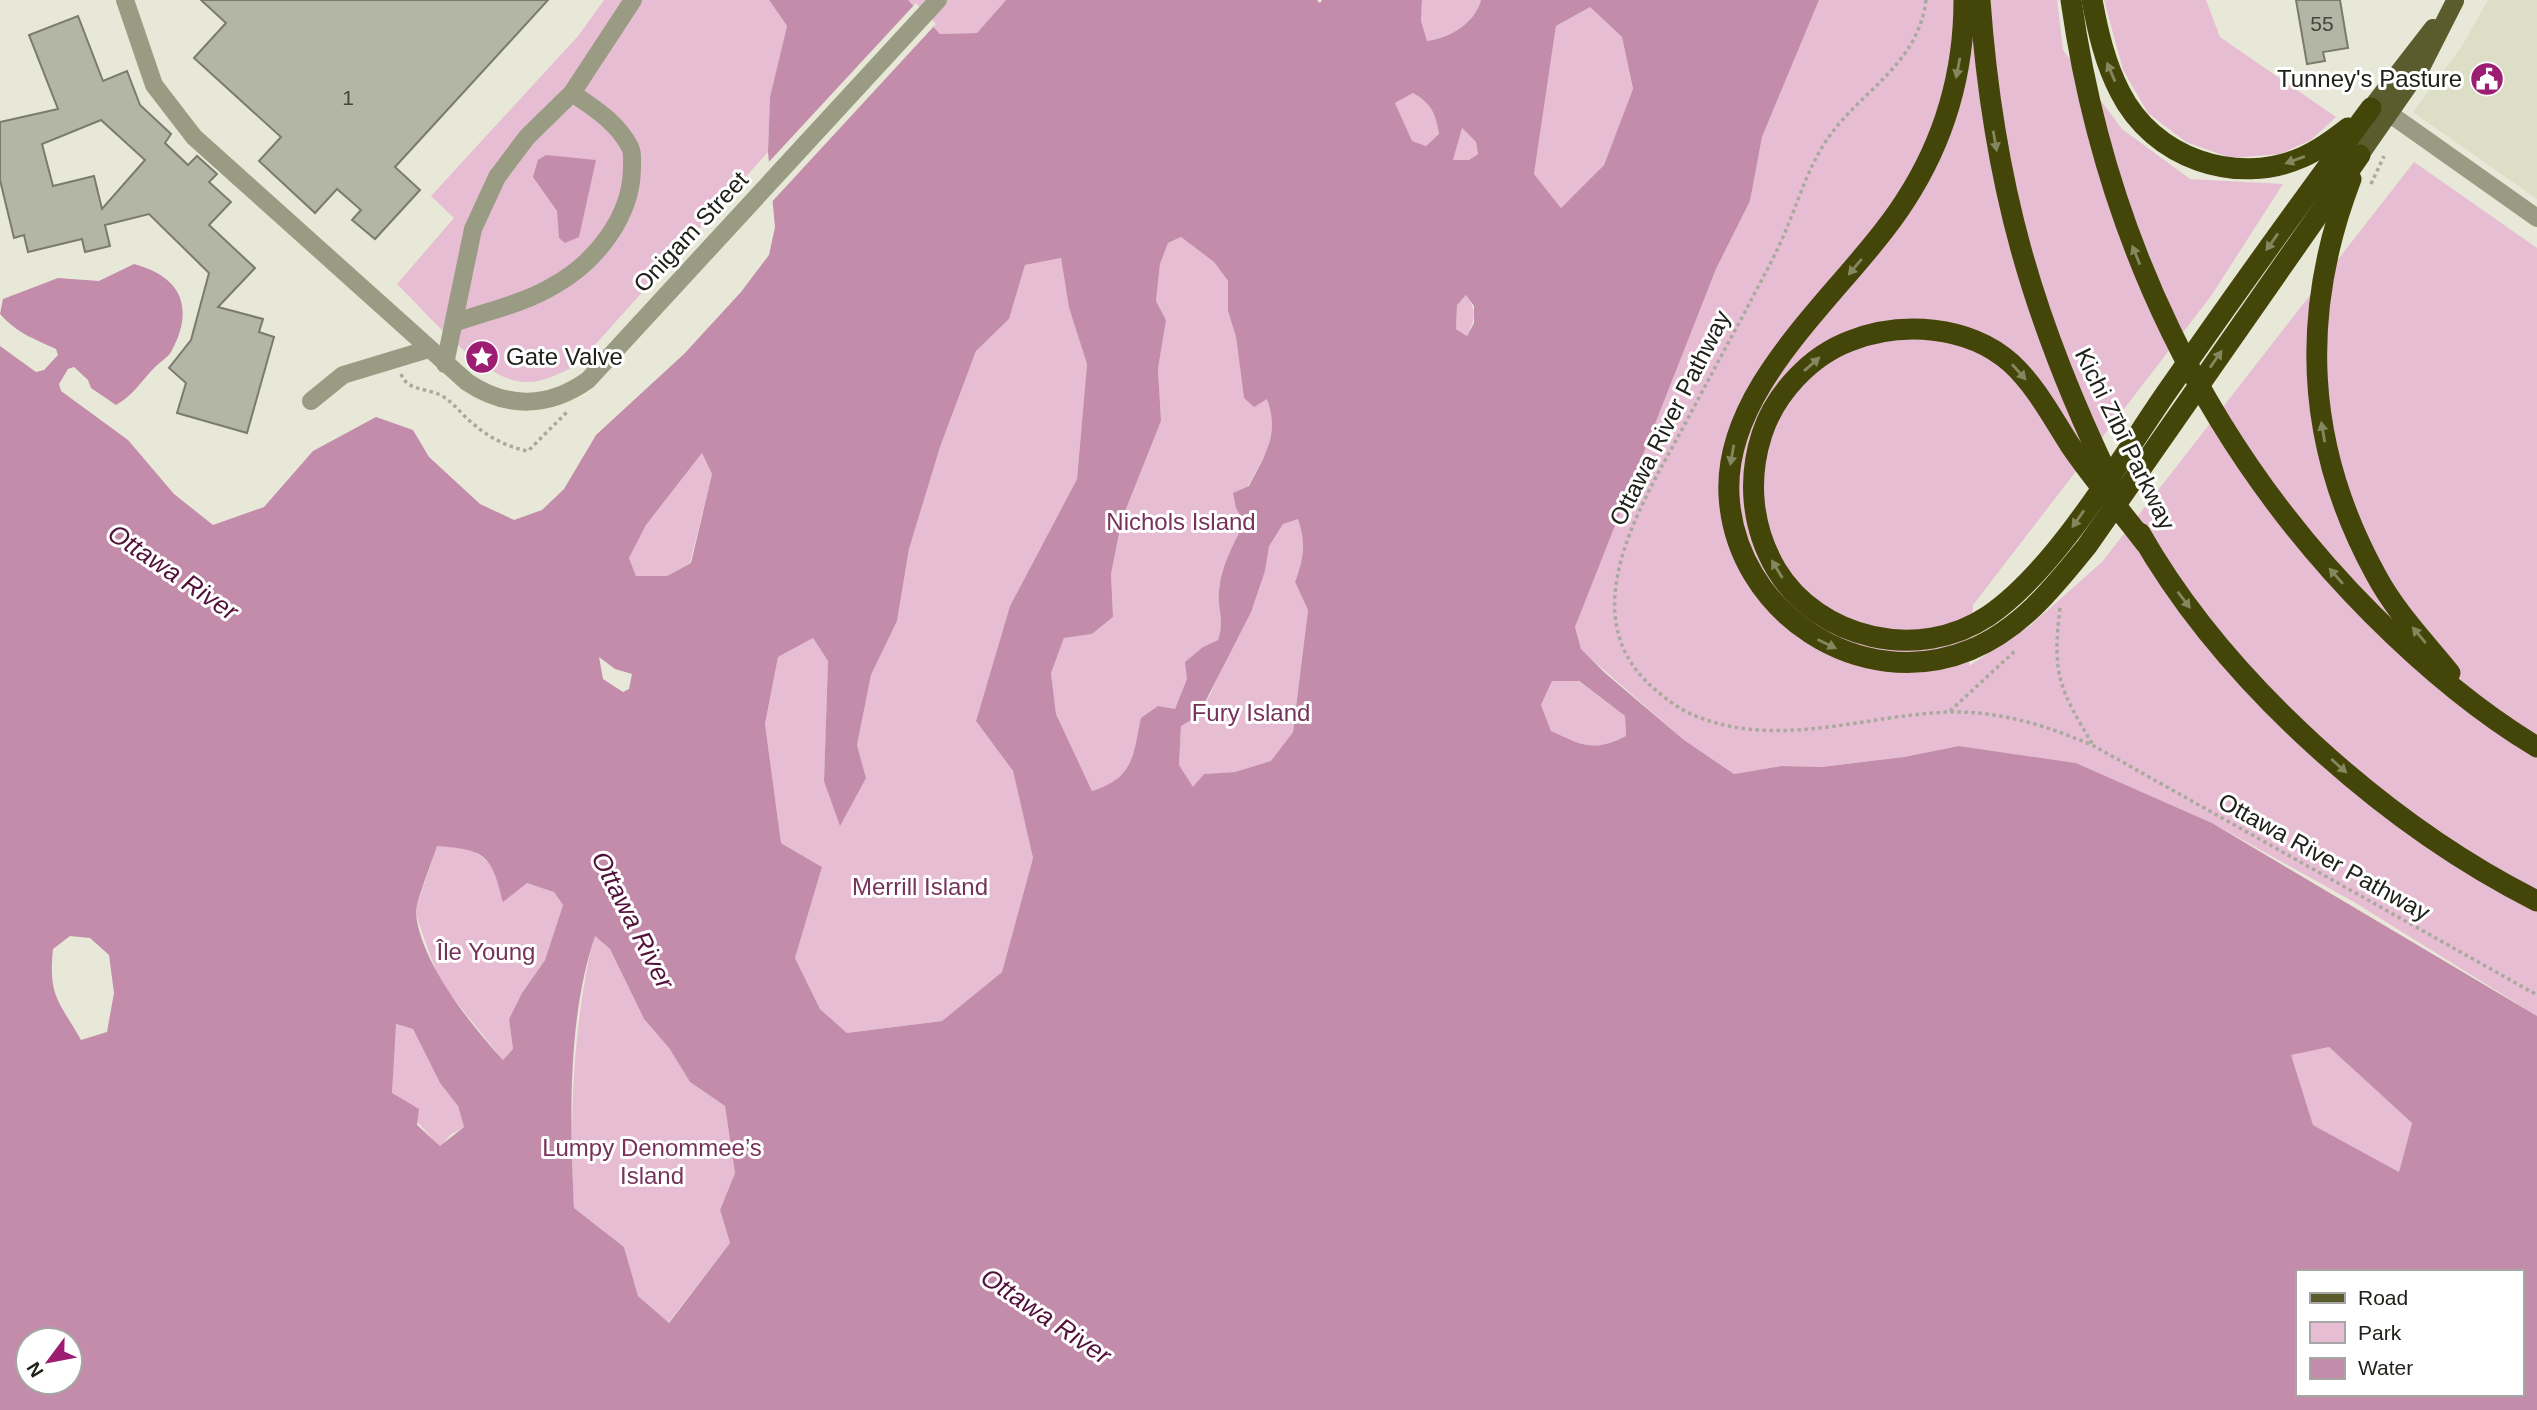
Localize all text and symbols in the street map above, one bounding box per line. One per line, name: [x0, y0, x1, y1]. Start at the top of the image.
house number: 55: [2310, 12, 2334, 35]
one-way arrow: [1952, 57, 1963, 79]
public building icon: Tunney's Pasture: [2468, 60, 2506, 98]
one-way arrow: [2106, 61, 2117, 82]
place label: Tunney's Pasture: [2277, 65, 2462, 92]
house number: 1: [342, 86, 354, 109]
one-way arrow: [1990, 130, 2001, 152]
one-way arrow: [2284, 155, 2305, 166]
street label: Onigam Street: [628, 166, 753, 297]
one-way arrow: [2266, 233, 2280, 251]
one-way arrow: [2131, 244, 2142, 265]
one-way arrow: [1847, 258, 1862, 276]
street label: Ottawa River Pathway: [1604, 306, 1735, 530]
place icon: Gate Valve: [463, 338, 501, 376]
place label: Gate Valve: [506, 343, 623, 370]
street label: Kichi Zībī Parkway: [2070, 344, 2181, 534]
one-way arrow: [2209, 350, 2223, 368]
one-way arrow: [1803, 356, 1820, 372]
one-way arrow: [2011, 363, 2027, 381]
one-way arrow: [2317, 421, 2328, 443]
one-way arrow: [1726, 444, 1737, 466]
park label: Nichols Island: [1106, 508, 1256, 535]
one-way arrow: [2071, 510, 2085, 528]
water label: Ottawa River: [102, 518, 245, 627]
one-way arrow: [1770, 559, 1783, 578]
one-way arrow: [2329, 568, 2344, 585]
one-way arrow: [2176, 591, 2191, 609]
one-way arrow: [2412, 627, 2427, 645]
one-way arrow: [1817, 638, 1837, 650]
park label: Fury Island: [1192, 699, 1310, 726]
one-way arrow: [2330, 758, 2348, 774]
street label: Ottawa River Pathway: [2214, 787, 2435, 926]
water label: Ottawa River: [586, 846, 681, 995]
park label: Merrill Island: [852, 873, 988, 900]
park label: Île Young: [436, 938, 535, 965]
park label: Lumpy Denommee’s Island: [542, 1134, 762, 1189]
water label: Ottawa River: [975, 1262, 1118, 1371]
legend: [2296, 1270, 2523, 1396]
text: Road: [2358, 1286, 2408, 1309]
text: Park: [2358, 1321, 2402, 1344]
north arrow: [14, 1326, 84, 1396]
text: Water: [2358, 1356, 2413, 1379]
text: N: [22, 1358, 48, 1381]

